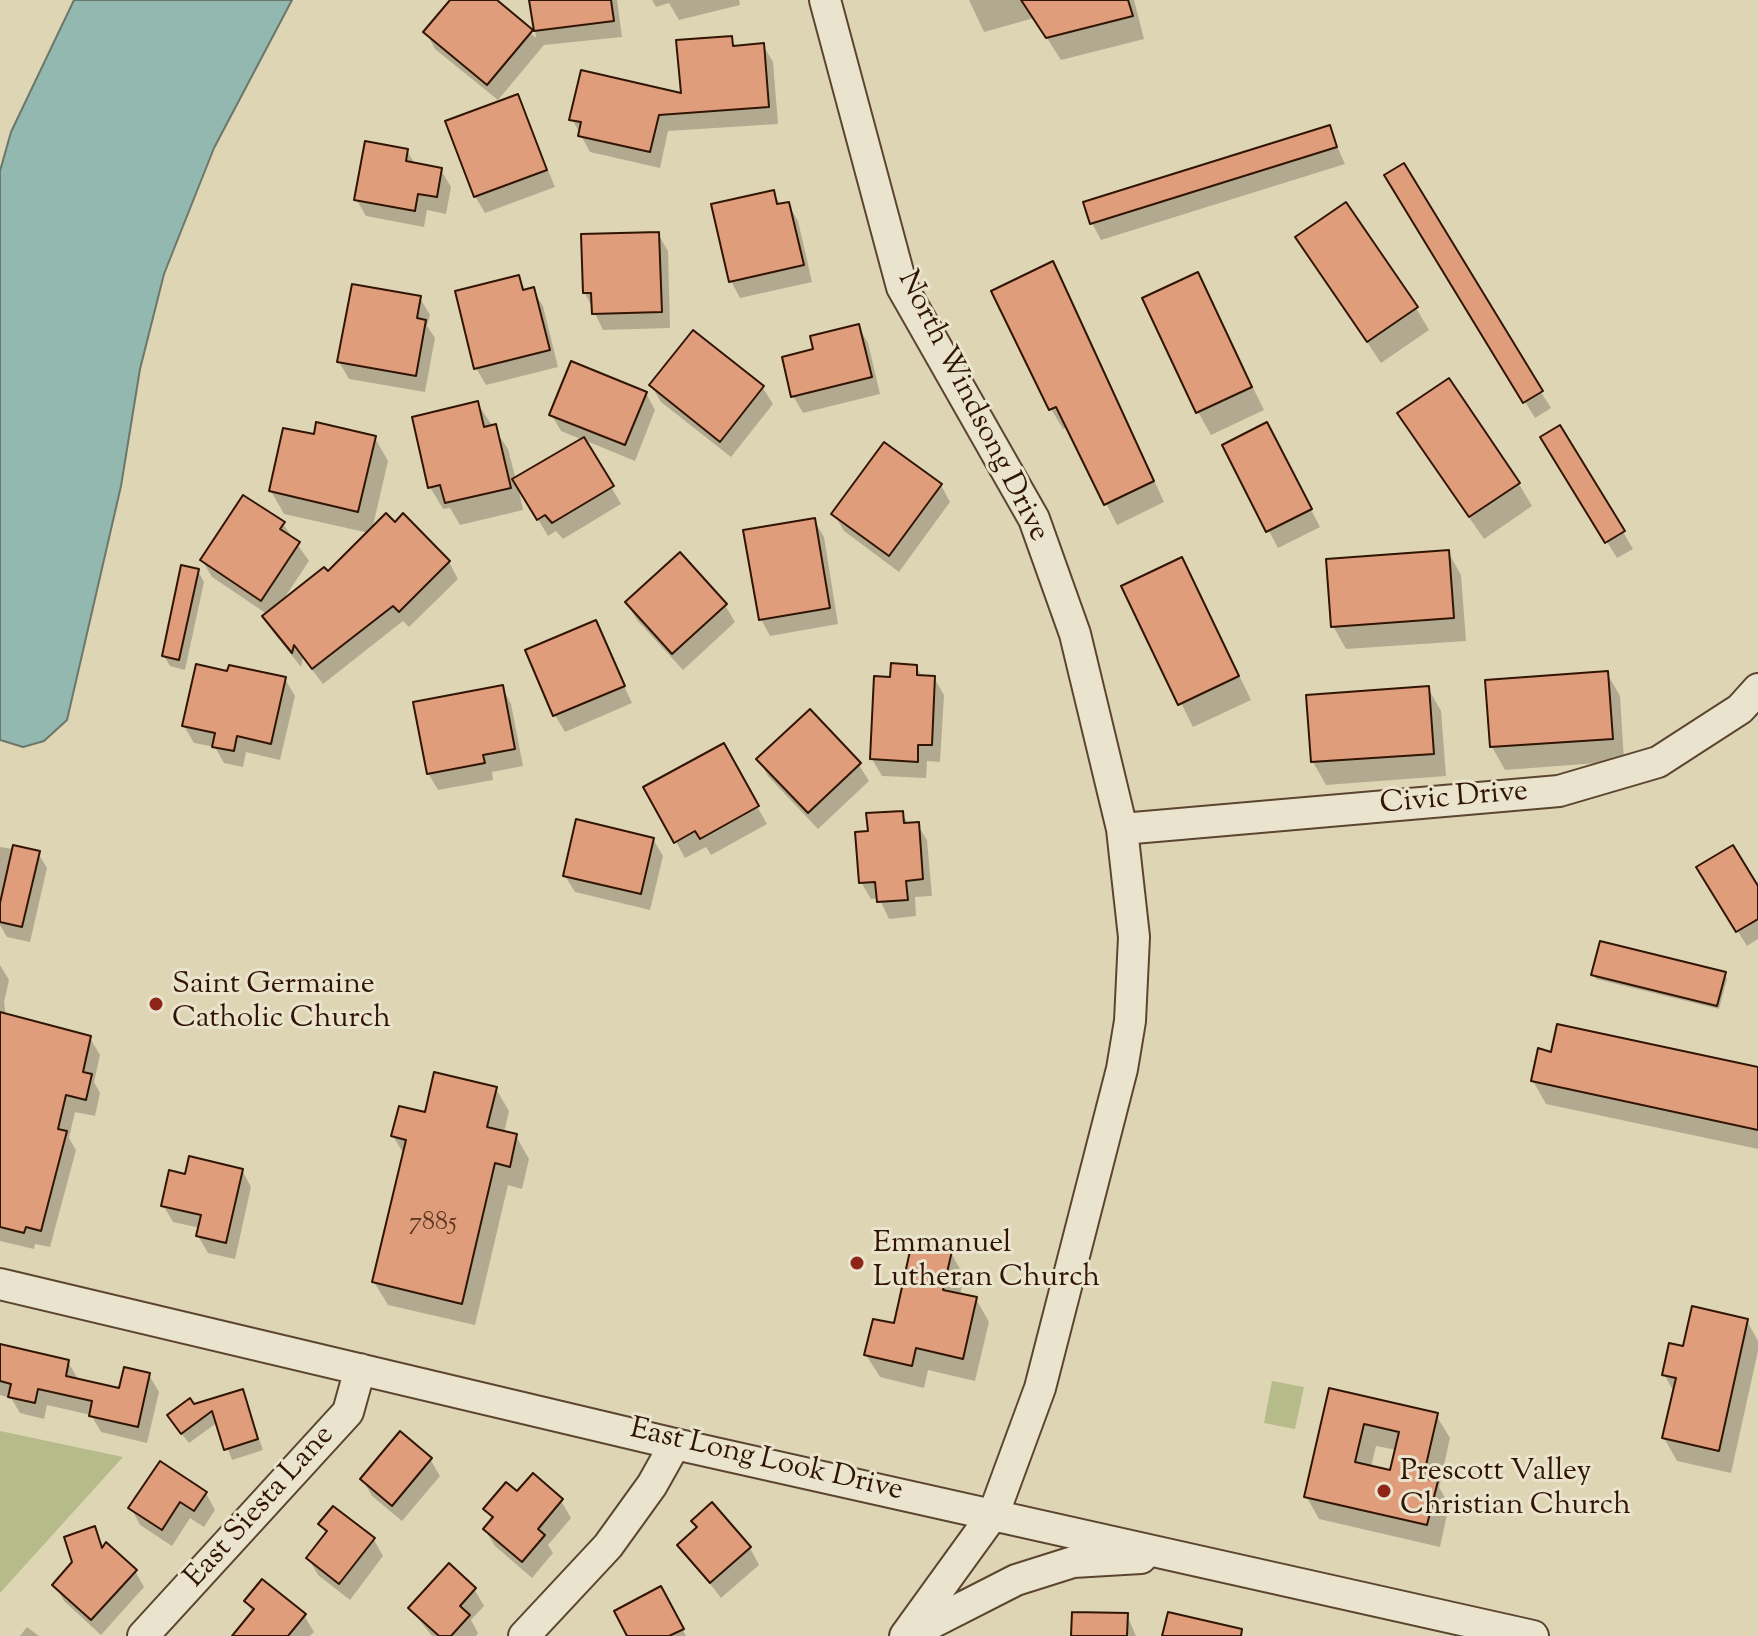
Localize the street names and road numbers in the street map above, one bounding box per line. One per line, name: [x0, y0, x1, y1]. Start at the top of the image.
street label: North Windsong Drive: [887, 266, 1055, 548]
street label: Civic Drive: [1379, 776, 1529, 824]
street label: East Long Look Drive: [626, 1413, 906, 1511]
street label: East Siesta Lane: [179, 1419, 343, 1597]

